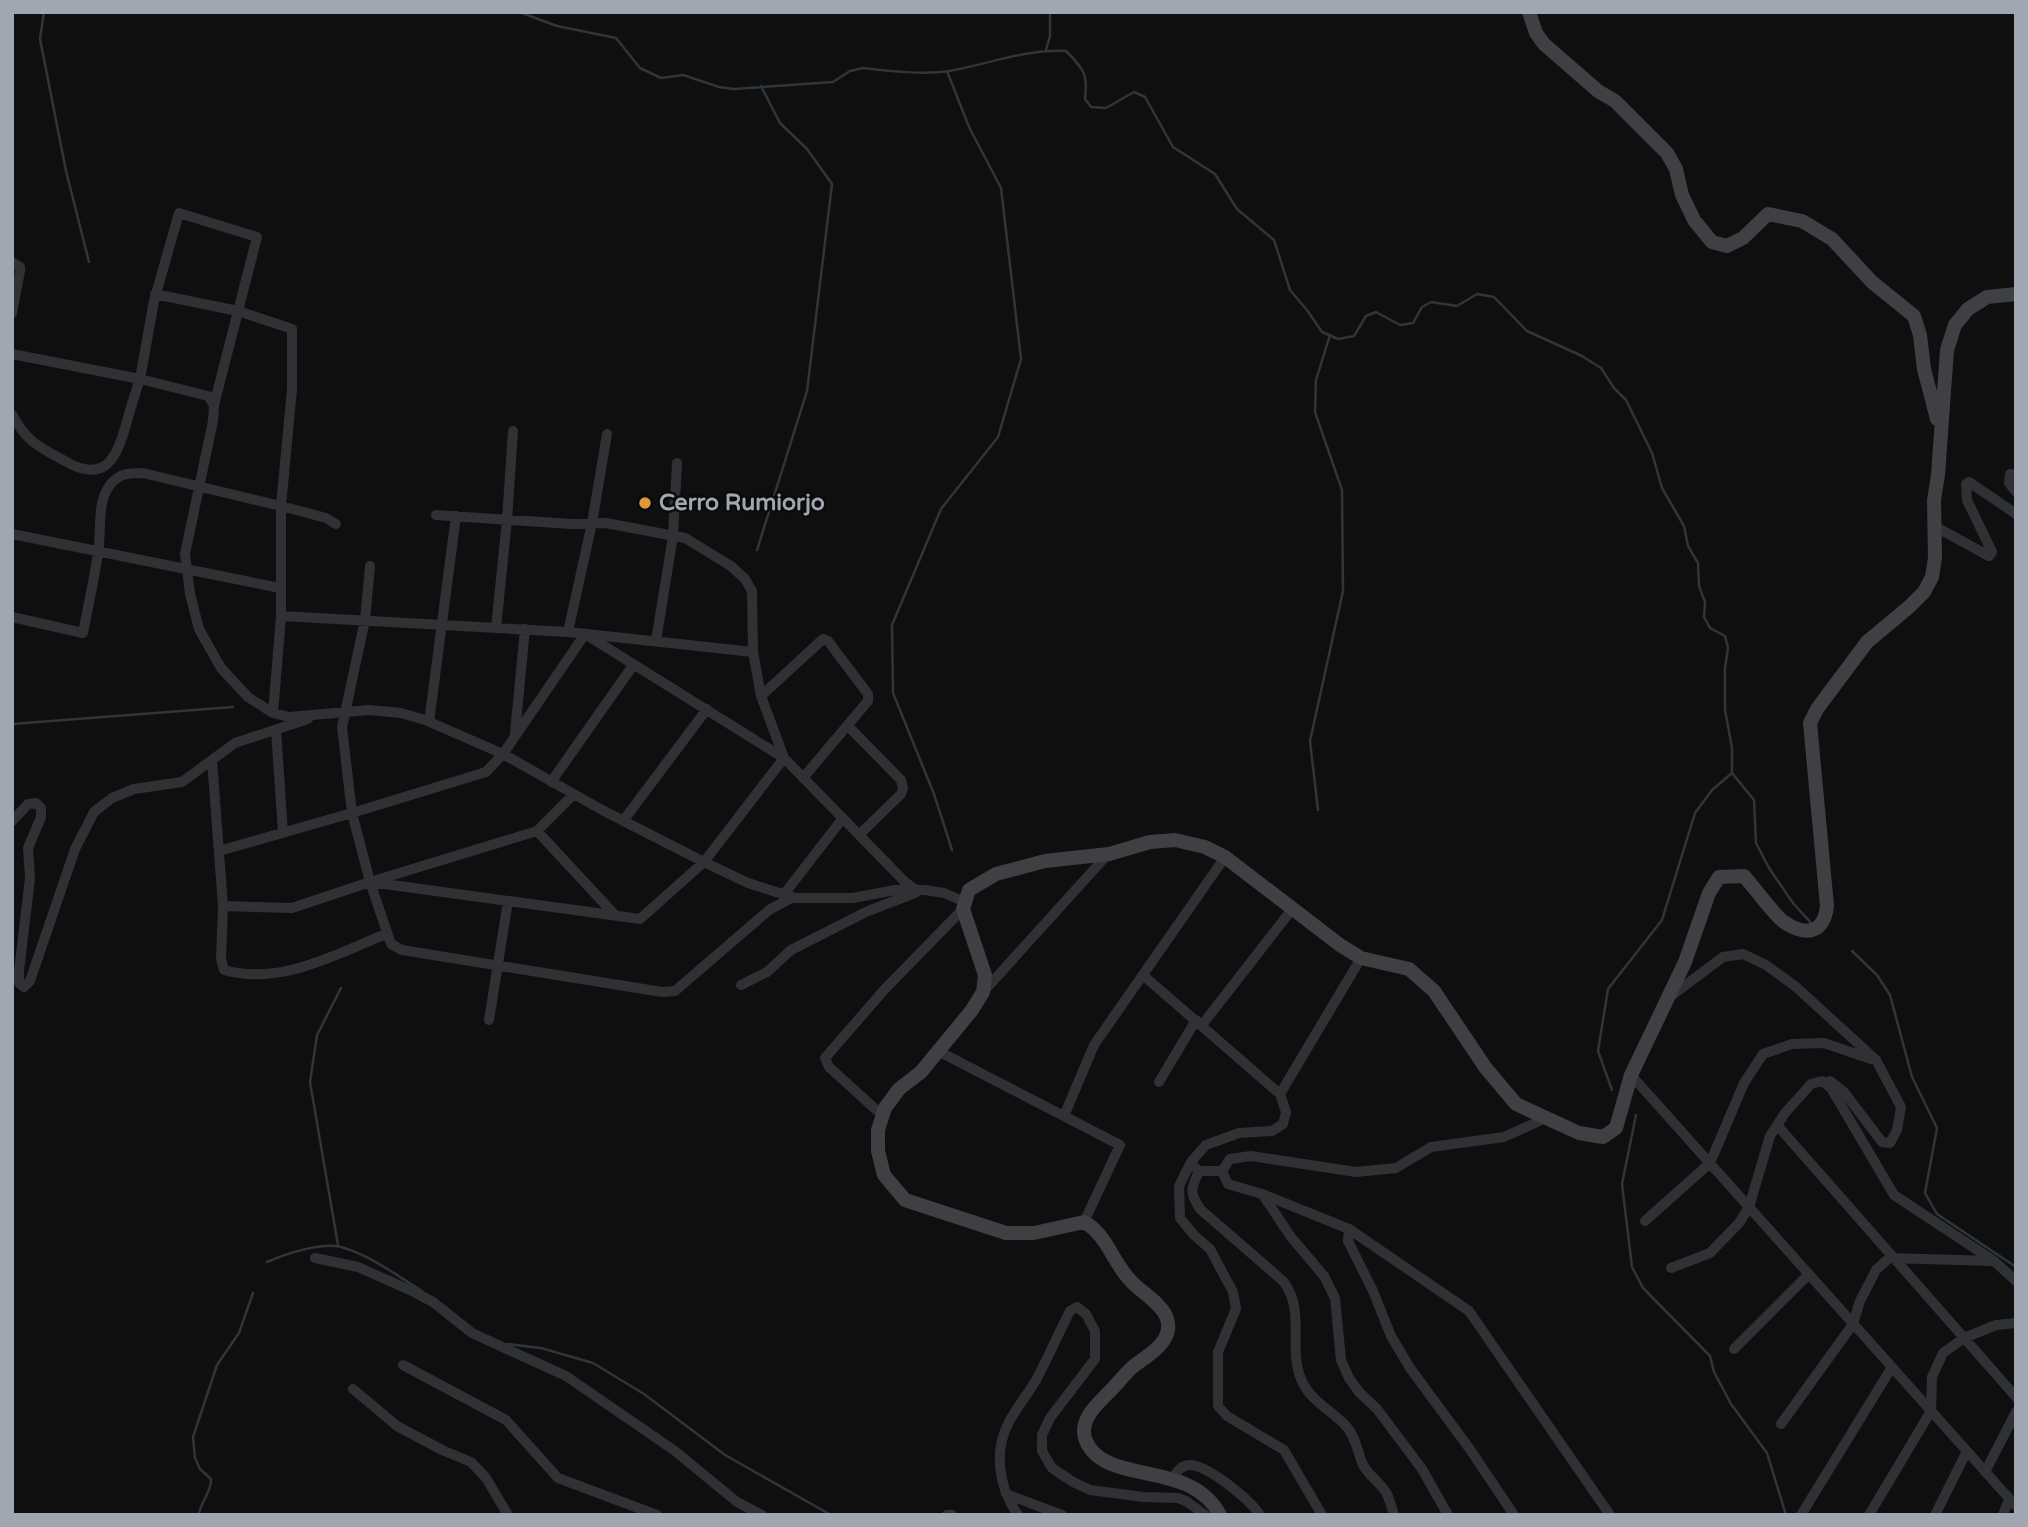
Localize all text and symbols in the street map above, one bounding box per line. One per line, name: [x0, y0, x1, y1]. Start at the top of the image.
place label: Cerro Rumiorjo: [659, 489, 825, 517]
marker: Cerro Rumiorjo: [637, 495, 653, 511]

